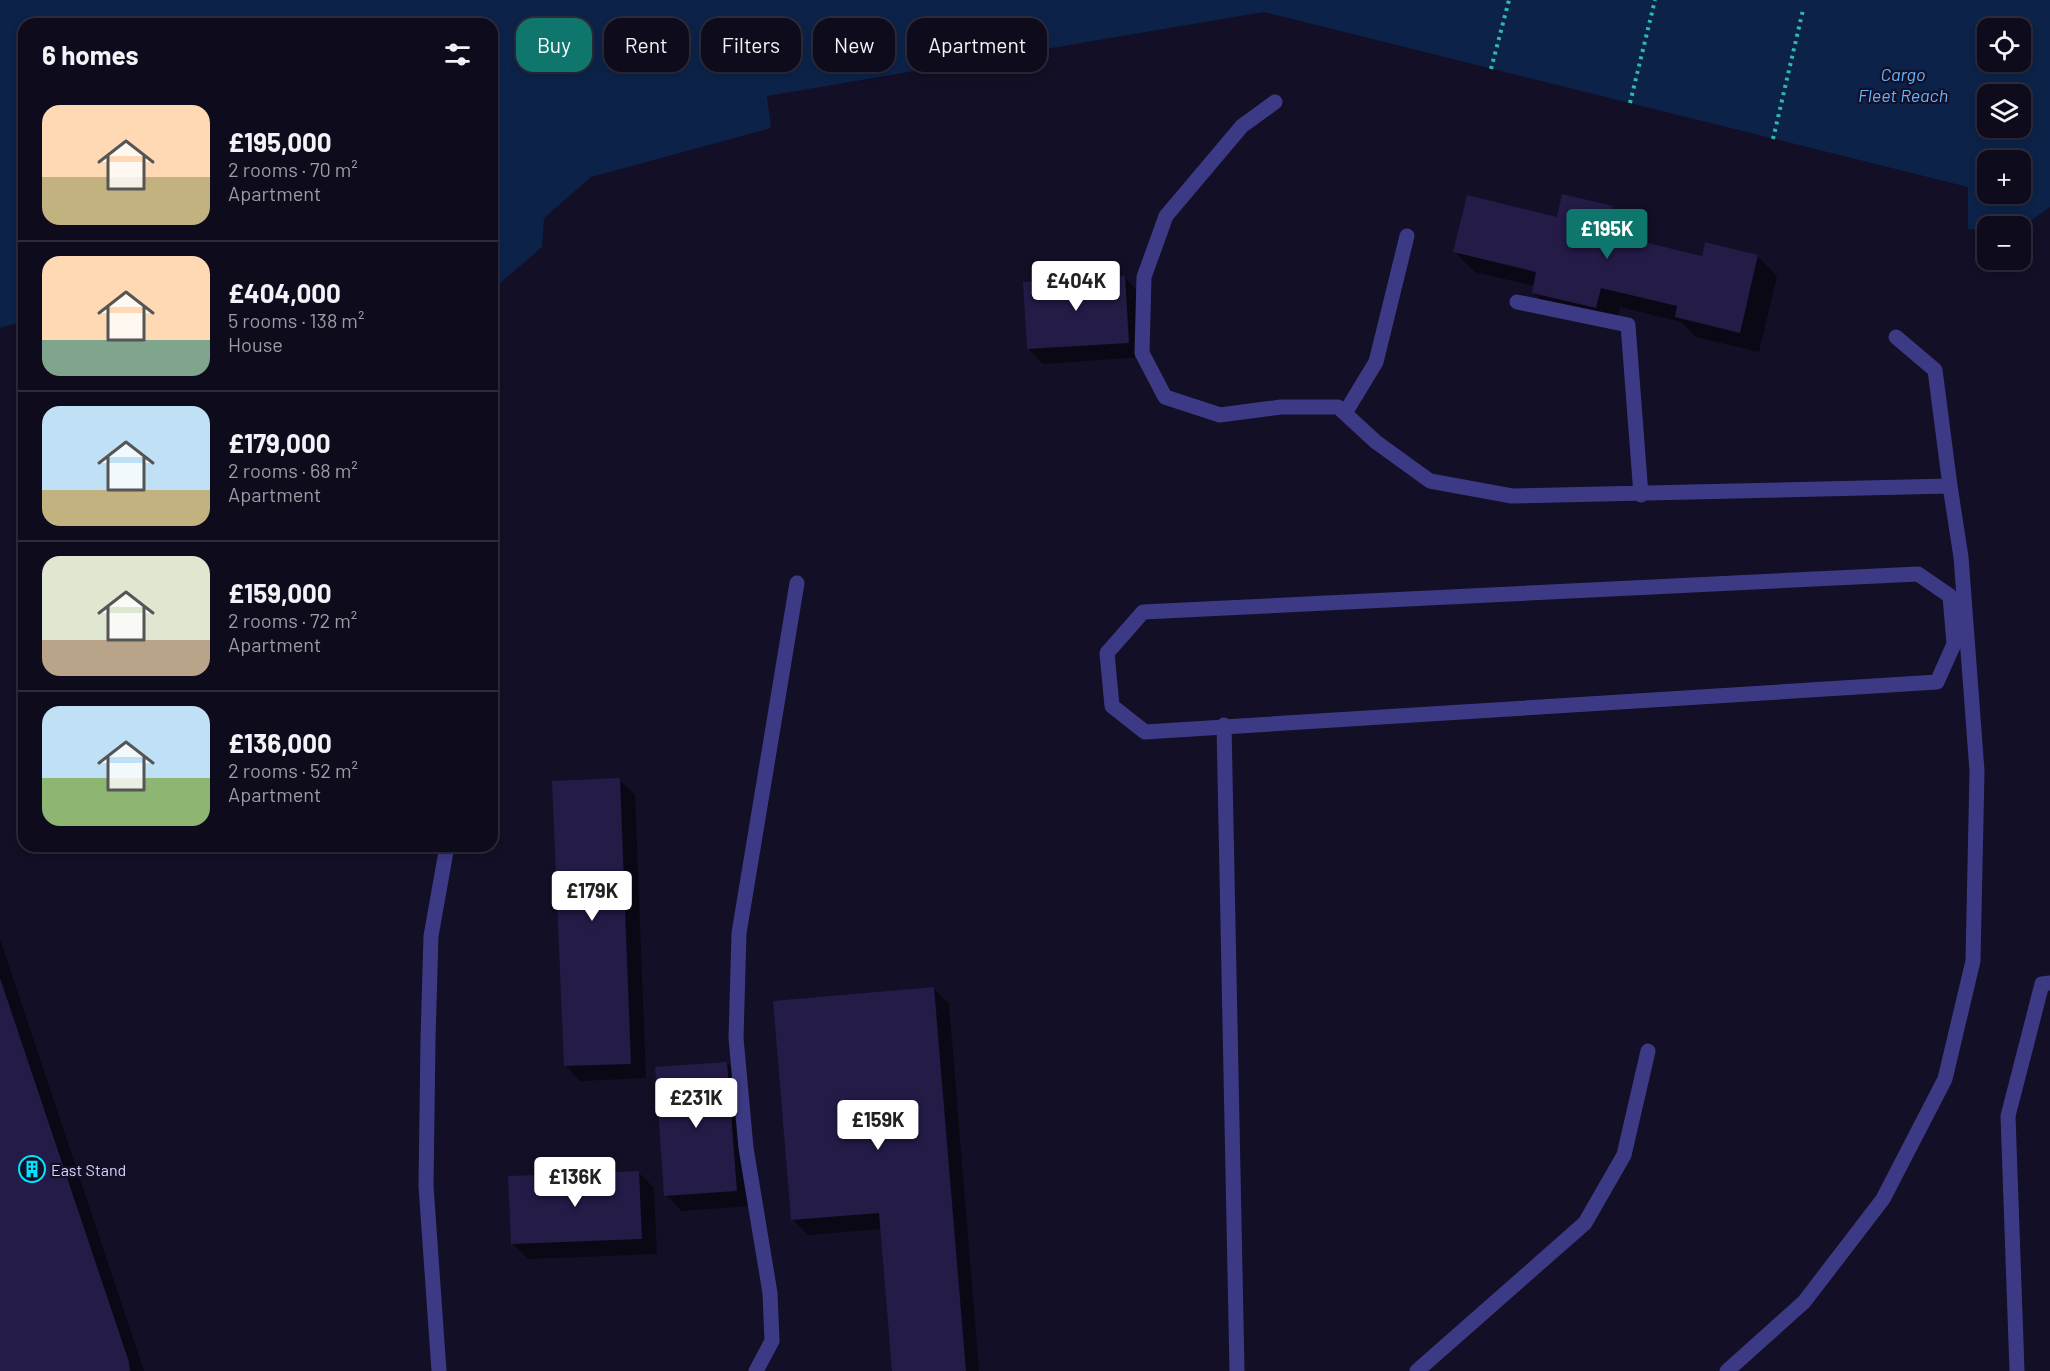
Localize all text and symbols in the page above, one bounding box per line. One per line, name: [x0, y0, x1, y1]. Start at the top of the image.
chip: Buy: [516, 18, 592, 72]
chip: Rent: [604, 18, 689, 72]
chip: Filters: [701, 18, 801, 72]
chip: New: [813, 18, 895, 72]
chip: Apartment: [907, 18, 1047, 72]
map controls: [1977, 18, 2031, 270]
button: locate: [1977, 18, 2031, 72]
icon: filters: [441, 38, 474, 71]
text: 6 homes: [42, 39, 139, 70]
water label: Cargo Fleet Reach: [1858, 63, 1948, 106]
button: layers: [1977, 84, 2031, 138]
text: £195,000: [228, 126, 332, 157]
icon: home: [90, 129, 162, 201]
button: +: [1977, 150, 2031, 204]
text: 2 rooms · 70 m²: [228, 157, 358, 181]
text: Apartment: [228, 181, 321, 205]
pin: £195K: [1565, 209, 1649, 260]
text: £195K: [1580, 216, 1634, 240]
button: −: [1977, 216, 2031, 270]
pin: £404K: [1034, 261, 1118, 312]
text: £404K: [1046, 268, 1106, 292]
text: £404,000: [228, 277, 341, 308]
icon: home: [90, 280, 162, 352]
text: 5 rooms · 138 m²: [228, 308, 364, 332]
text: House: [228, 332, 283, 356]
text: £179,000: [228, 427, 331, 458]
icon: home: [90, 430, 162, 502]
text: 2 rooms · 68 m²: [228, 458, 358, 482]
text: Apartment: [228, 482, 321, 506]
text: £159,000: [228, 577, 332, 608]
icon: home: [90, 580, 162, 652]
text: 2 rooms · 72 m²: [228, 608, 357, 632]
text: Apartment: [228, 632, 321, 656]
text: £136,000: [228, 727, 332, 758]
icon: home: [90, 730, 162, 802]
text: 2 rooms · 52 m²: [228, 758, 358, 782]
text: Apartment: [228, 782, 321, 806]
pin: £179K: [550, 871, 634, 922]
text: £179K: [566, 878, 618, 902]
pin: £231K: [654, 1078, 738, 1129]
text: £231K: [669, 1085, 723, 1109]
pin: £159K: [836, 1100, 920, 1151]
text: £159K: [851, 1107, 905, 1131]
building icon: East Stand: [17, 1154, 47, 1184]
pin: £136K: [533, 1157, 617, 1208]
place label: East Stand: [51, 1160, 126, 1179]
text: £136K: [548, 1164, 602, 1188]

